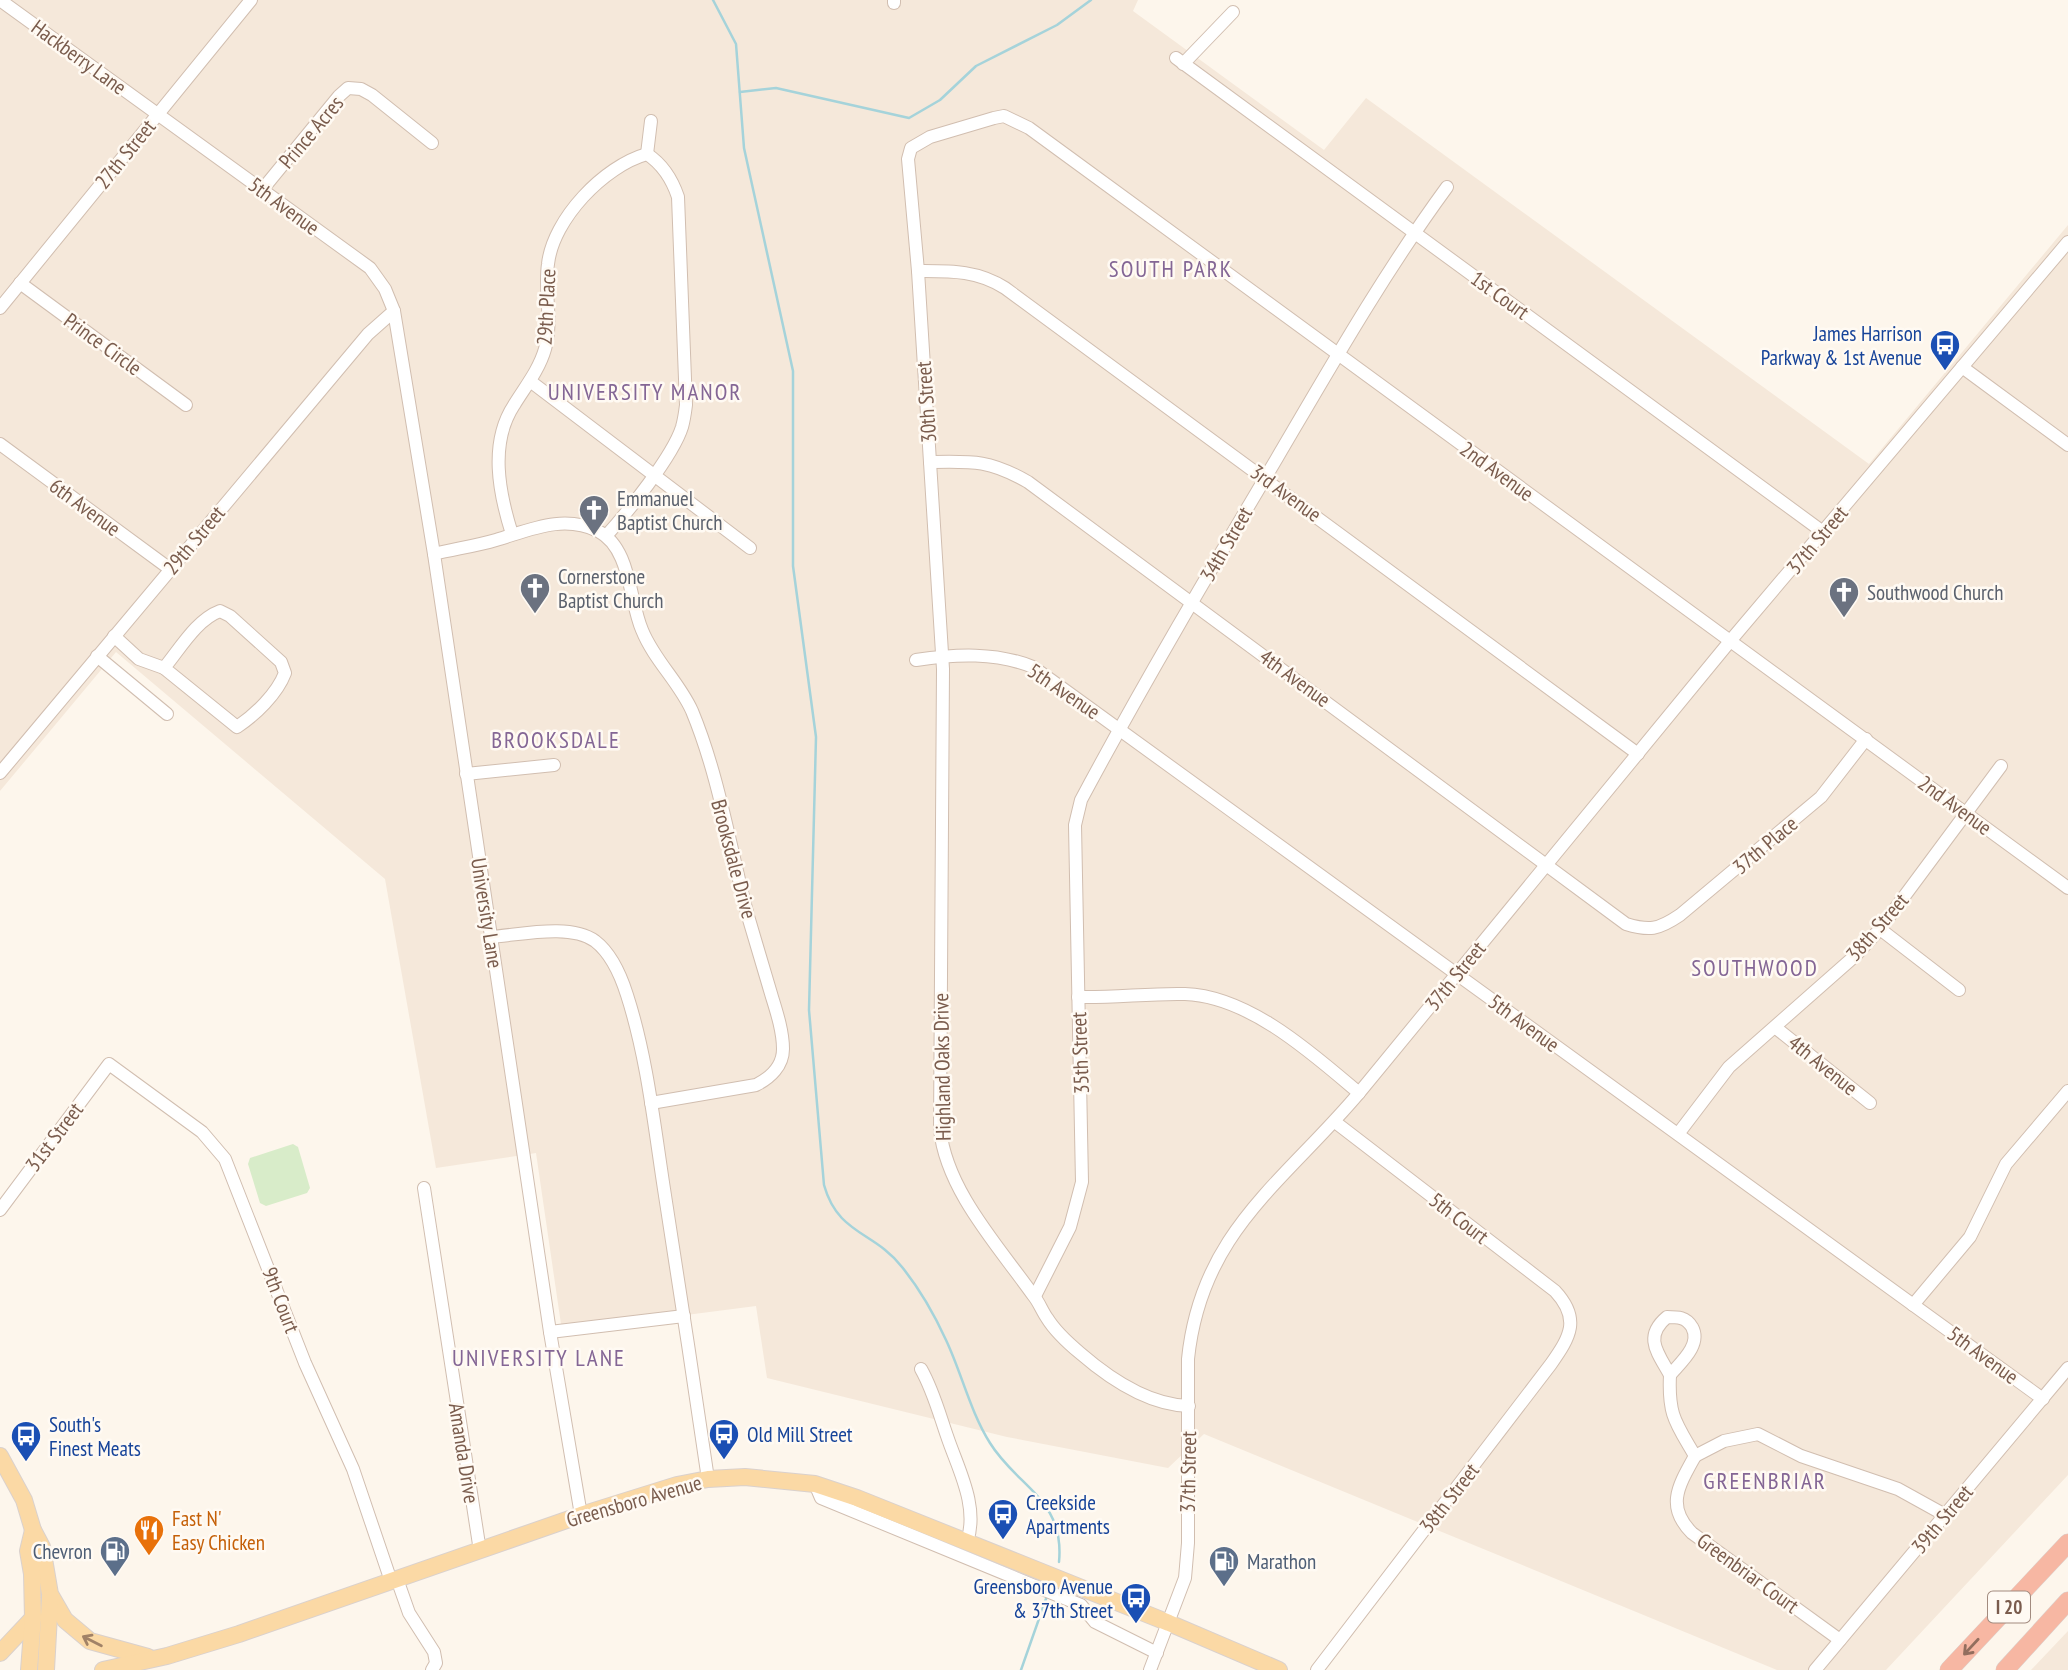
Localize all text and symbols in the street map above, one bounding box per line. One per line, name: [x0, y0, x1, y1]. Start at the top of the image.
street label: Hackberry Lane: [26, 13, 132, 101]
street label: Prince Acres: [273, 90, 349, 174]
street label: 27th Street: [89, 114, 161, 194]
street label: 5th Avenue: [243, 171, 325, 241]
district label: SOUTH PARK: [1109, 254, 1233, 283]
street label: 1st Court: [1465, 265, 1535, 325]
street label: 29th Place: [531, 268, 561, 346]
street label: Prince Circle: [59, 307, 147, 381]
place label: James Harrison Parkway & 1st Avenue: [1761, 320, 1922, 371]
bus stop icon: James Harrison Parkway & 1st Avenue: [1928, 328, 1962, 372]
street label: 30th Street: [910, 360, 942, 444]
district label: UNIVERSITY MANOR: [548, 377, 742, 406]
street label: 2nd Avenue: [1455, 435, 1539, 507]
street label: 3rd Avenue: [1245, 458, 1327, 528]
street label: 6th Avenue: [44, 472, 126, 542]
place label: Emmanuel Baptist Church: [617, 485, 723, 536]
church icon: Emmanuel Baptist Church: [577, 493, 611, 537]
street label: 29th Street: [157, 500, 231, 580]
street label: 37th Street: [1780, 500, 1854, 580]
street label: 34th Street: [1194, 502, 1258, 586]
place label: Cornerstone Baptist Church: [558, 563, 664, 614]
church icon: Cornerstone Baptist Church: [518, 571, 552, 615]
church icon: Southwood Church: [1827, 575, 1861, 619]
place label: Southwood Church: [1867, 579, 2004, 606]
street label: 4th Avenue: [1254, 643, 1336, 713]
street label: 5th Avenue: [1023, 657, 1105, 725]
district label: BROOKSDALE: [491, 725, 621, 754]
street label: 2nd Avenue: [1913, 769, 1997, 841]
street label: Brooksdale Drive: [705, 796, 763, 922]
street label: 37th Place: [1727, 810, 1803, 880]
street label: University Lane: [465, 856, 509, 970]
street label: 38th Street: [1840, 887, 1914, 967]
street label: 37th Street: [1419, 936, 1491, 1016]
district label: SOUTHWOOD: [1691, 953, 1819, 982]
street label: 5th Avenue: [1483, 988, 1565, 1058]
street label: Highland Oaks Drive: [927, 993, 957, 1141]
street label: 35th Street: [1065, 1011, 1095, 1094]
street label: 4th Avenue: [1783, 1029, 1863, 1101]
street label: 31st Street: [19, 1097, 89, 1177]
street label: 5th Court: [1424, 1186, 1494, 1250]
street label: 9th Court: [256, 1263, 306, 1337]
street label: 5th Avenue: [1942, 1320, 2024, 1390]
district label: UNIVERSITY LANE: [452, 1343, 626, 1372]
street label: Amanda Drive: [443, 1401, 485, 1505]
place label: South's Finest Meats: [49, 1411, 141, 1462]
bus stop icon: Old Mill Street: [707, 1417, 741, 1461]
bus stop icon: South's Finest Meats: [9, 1419, 43, 1463]
place label: Old Mill Street: [747, 1421, 853, 1448]
street label: 37th Street: [1174, 1431, 1202, 1513]
street label: 38th Street: [1413, 1457, 1485, 1539]
district label: GREENBRIAR: [1703, 1466, 1827, 1495]
street label: Greensboro Avenue: [563, 1469, 705, 1533]
street label: 39th Street: [1905, 1479, 1979, 1559]
place label: Creekside Apartments: [1026, 1489, 1110, 1540]
bus stop icon: Creekside Apartments: [986, 1497, 1020, 1541]
place label: Fast N' Easy Chicken: [172, 1505, 265, 1556]
restaurant icon: Fast N' Easy Chicken: [132, 1513, 166, 1557]
street label: Greenbriar Court: [1692, 1527, 1805, 1619]
fuel station icon: Chevron: [98, 1534, 132, 1578]
place label: Chevron: [33, 1538, 92, 1565]
fuel station icon: Marathon: [1207, 1544, 1241, 1588]
place label: Marathon: [1247, 1548, 1316, 1575]
place label: Greensboro Avenue & 37th Street: [973, 1573, 1113, 1624]
bus stop icon: Greensboro Avenue & 37th Street: [1119, 1581, 1153, 1625]
road number: I 20: [1988, 1592, 2030, 1623]
one-way arrow: [82, 1633, 103, 1647]
one-way arrow: [1963, 1638, 1979, 1656]

